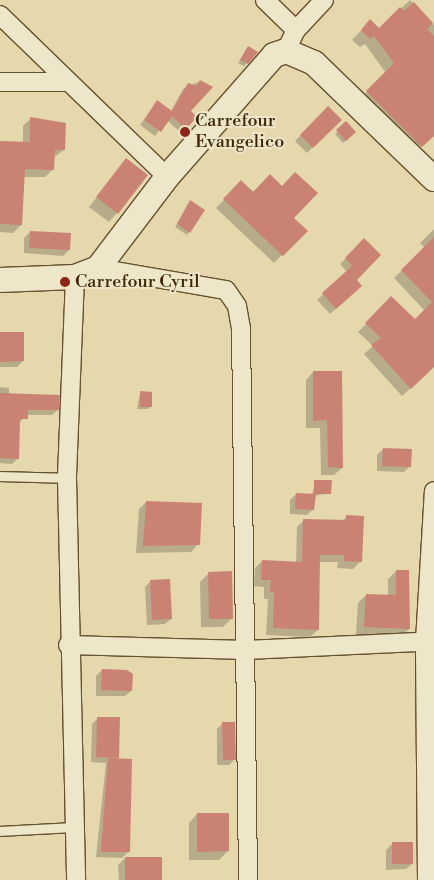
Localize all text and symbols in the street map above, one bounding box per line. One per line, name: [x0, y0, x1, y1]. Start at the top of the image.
place label: Carrefour Evangelico: [195, 111, 284, 154]
marker: Carrefour Evangelico: [179, 126, 191, 138]
place label: Carrefour Cyril: [75, 271, 200, 293]
marker: Carrefour Cyril: [59, 276, 71, 288]

